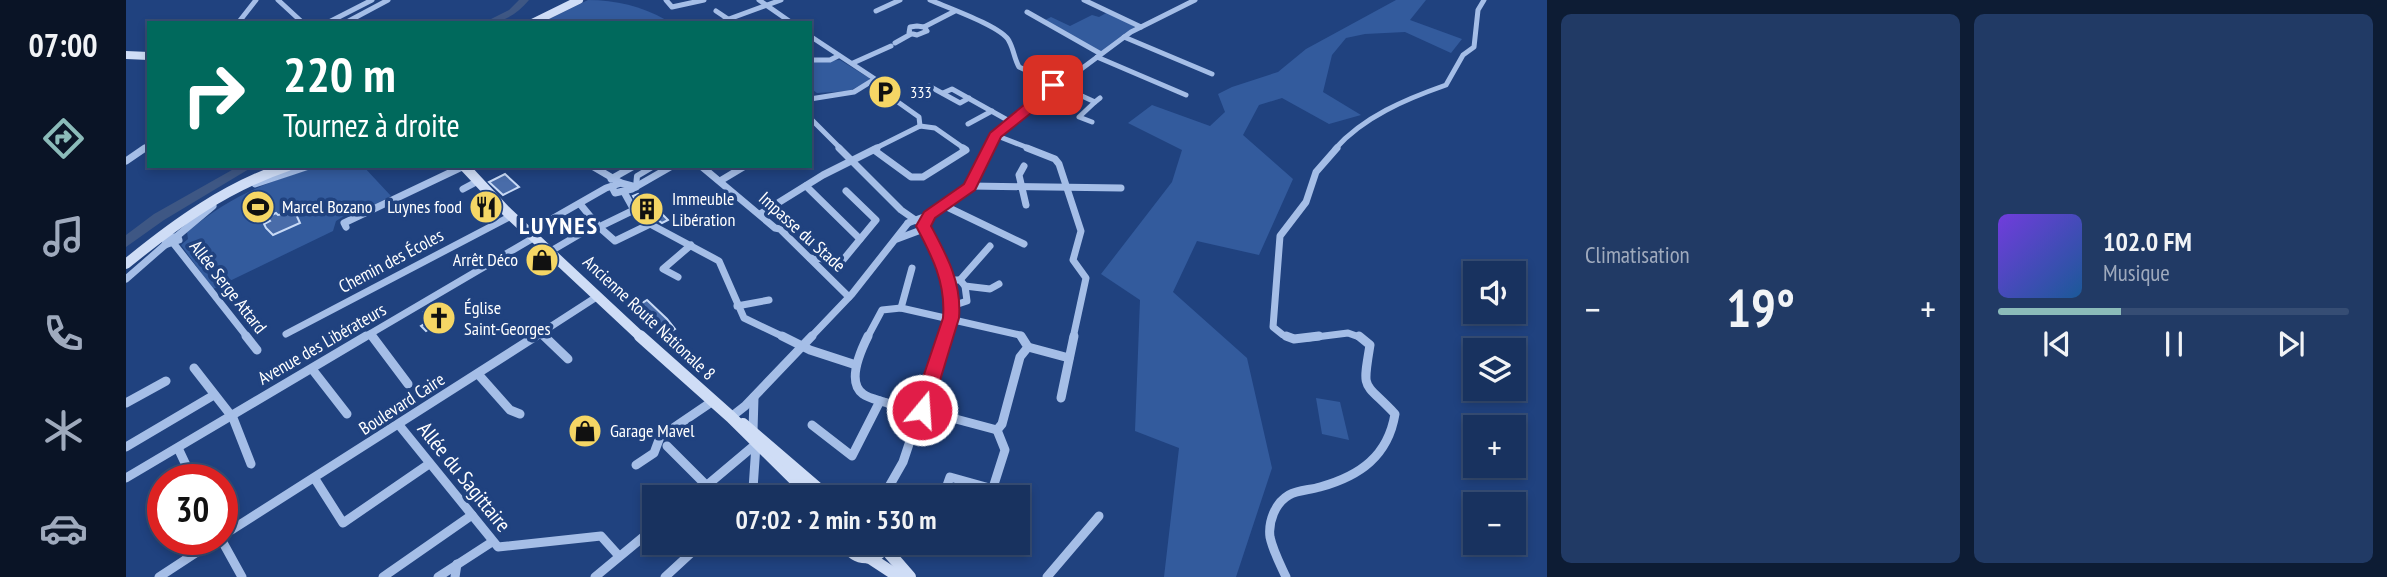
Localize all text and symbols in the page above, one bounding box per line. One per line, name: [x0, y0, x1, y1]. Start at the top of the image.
text: 07:00: [28, 24, 98, 66]
text: 220 m: [283, 42, 396, 106]
icon: right: [168, 49, 259, 140]
pin: [1023, 55, 1083, 115]
icon: arrive: [1034, 66, 1072, 104]
parking icon: 333: [866, 73, 904, 111]
place label: 333: [910, 82, 932, 102]
text: Tournez à droite: [283, 104, 460, 146]
icon: directions: [39, 114, 88, 163]
place label: Immeuble Libération: [672, 187, 735, 231]
street label: Impasse du Stade: [754, 187, 850, 277]
sports icon: Marcel Bozano: [239, 188, 277, 226]
restaurant icon: Luynes food: [467, 188, 505, 226]
building icon: Immeuble Libération: [628, 190, 666, 228]
place label: Marcel Bozano: [282, 195, 373, 218]
place label: Luynes food: [387, 195, 462, 218]
district label: LUYNES: [519, 210, 599, 241]
icon: music: [39, 212, 88, 261]
street label: Chemin des Écoles: [334, 223, 447, 298]
text: 102.0 FM: [2103, 225, 2192, 258]
street label: Allée Serge Attard: [185, 235, 272, 338]
text: Climatisation: [1585, 240, 1690, 269]
shop icon: Arrêt Déco: [523, 241, 561, 279]
place label: Arrêt Déco: [453, 248, 518, 271]
street label: Ancienne Route Nationale 8: [578, 250, 720, 385]
text: Musique: [2103, 258, 2170, 287]
map controls: [1463, 261, 1526, 555]
button: sound: [1463, 261, 1526, 324]
text: 19°: [1726, 274, 1795, 341]
text: −: [1585, 284, 1601, 333]
text: +: [1920, 284, 1936, 333]
place label: Église Saint-Georges: [464, 296, 551, 340]
street label: Avenue des Libérateurs: [254, 298, 390, 390]
church icon: Église Saint-Georges: [420, 299, 458, 337]
icon: phone: [39, 309, 88, 358]
icon: previous: [2038, 325, 2076, 363]
icon: pause: [2155, 325, 2193, 363]
icon: next: [2272, 325, 2310, 363]
button: layers: [1463, 338, 1526, 401]
street label: Boulevard Caire: [355, 367, 449, 440]
position arrow: [885, 373, 959, 447]
icon: climate: [39, 406, 88, 455]
shop icon: Garage Mavel: [566, 412, 604, 450]
button: +: [1463, 415, 1526, 478]
street label: Allée du Sagittaire: [412, 416, 517, 537]
place label: Garage Mavel: [610, 419, 695, 442]
speed limit sign: 30: [147, 464, 238, 555]
button: −: [1463, 492, 1526, 555]
text: 07:02 · 2 min · 530 m: [736, 503, 936, 536]
icon: car: [39, 504, 88, 553]

